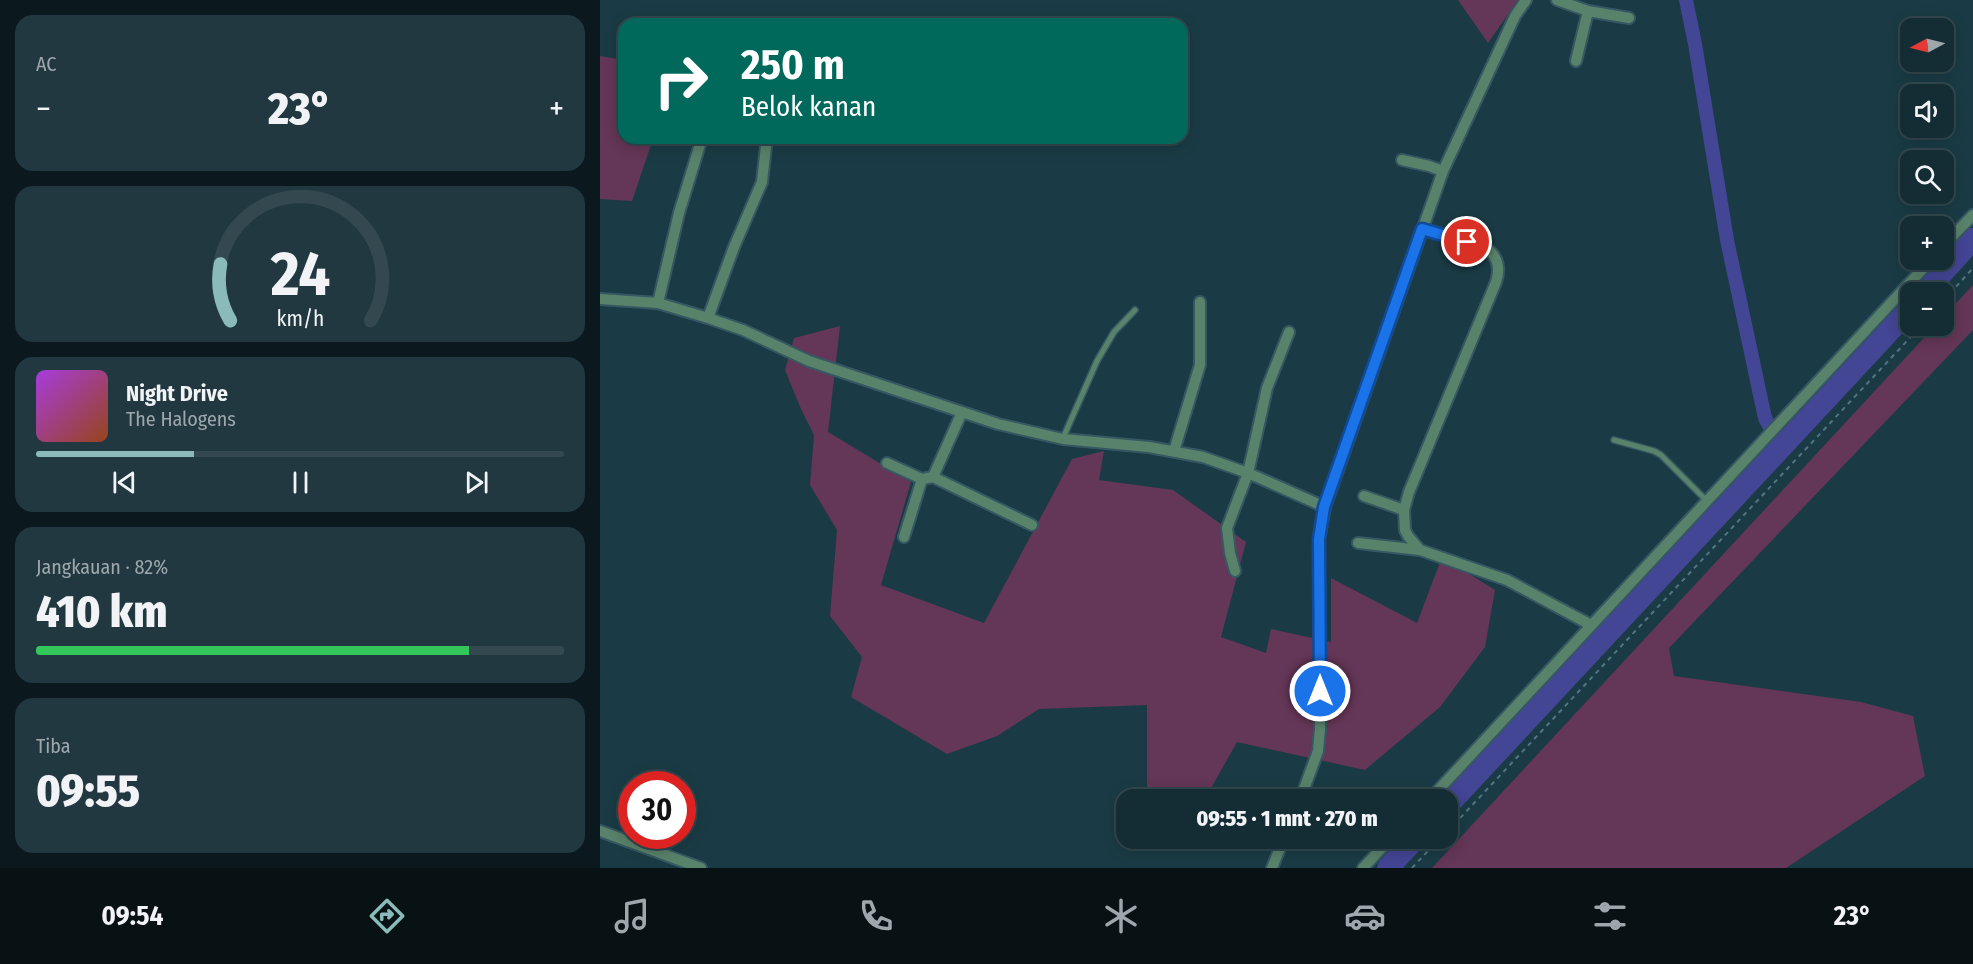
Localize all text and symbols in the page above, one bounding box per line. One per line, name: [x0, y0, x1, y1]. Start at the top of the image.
north arrow: [1900, 18, 1954, 72]
map controls: [1900, 18, 1954, 336]
text: 250 m: [741, 40, 845, 90]
icon: right: [642, 42, 720, 120]
text: AC: [36, 52, 56, 76]
text: 23°: [268, 82, 332, 136]
button: sound: [1900, 84, 1954, 138]
text: −: [36, 89, 51, 129]
text: +: [549, 89, 564, 129]
text: Belok kanan: [741, 91, 876, 123]
button: search: [1900, 150, 1954, 204]
pin: [1441, 216, 1492, 267]
button: +: [1900, 216, 1954, 270]
icon: arrive: [1450, 225, 1483, 258]
text: 24: [269, 237, 330, 312]
button: −: [1900, 282, 1954, 336]
text: km/h: [276, 306, 324, 332]
text: Night Drive: [126, 380, 228, 407]
text: The Halogens: [126, 407, 236, 431]
icon: previous: [108, 466, 141, 499]
icon: pause: [284, 466, 317, 499]
icon: next: [460, 466, 493, 499]
text: Jangkauan · 82%: [36, 555, 168, 579]
text: 410 km: [36, 585, 168, 639]
position arrow: [1288, 659, 1352, 723]
text: Tiba: [36, 734, 71, 758]
text: 09:55: [36, 764, 140, 818]
speed limit sign: 30: [618, 771, 696, 849]
text: 09:55 · 1 mnt · 270 m: [1196, 805, 1378, 832]
icon: directions: [366, 895, 408, 937]
icon: music: [611, 895, 653, 937]
icon: phone: [855, 895, 897, 937]
icon: climate: [1100, 895, 1142, 937]
icon: car: [1344, 895, 1386, 937]
icon: filters: [1589, 895, 1631, 937]
text: 09:54: [101, 900, 163, 932]
text: 23°: [1834, 900, 1872, 932]

